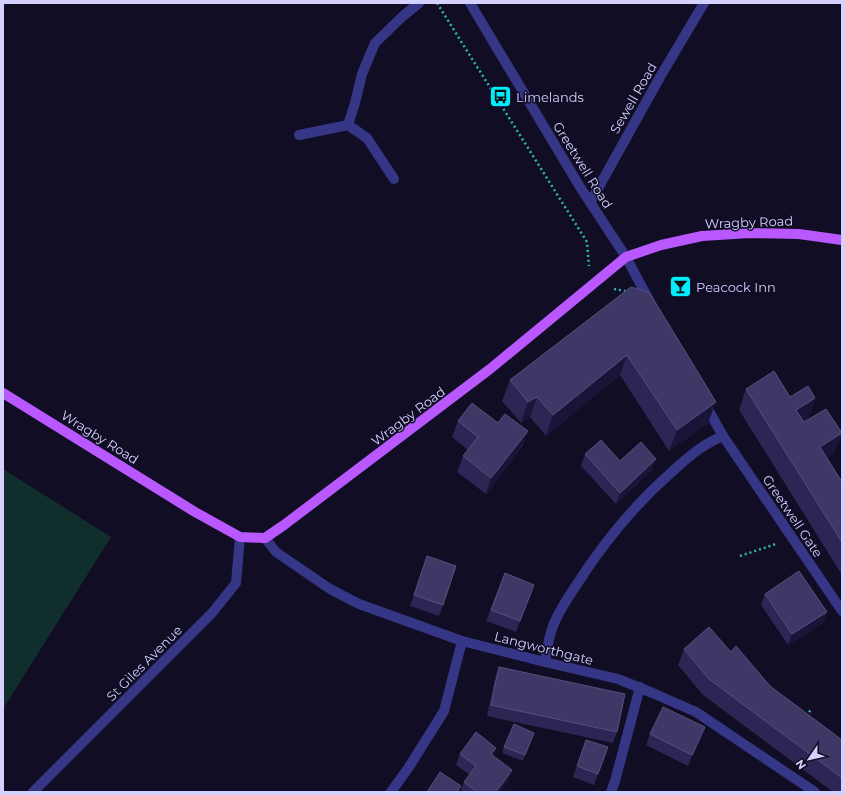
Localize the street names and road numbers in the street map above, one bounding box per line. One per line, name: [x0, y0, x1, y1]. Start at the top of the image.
street label: Sewell Road: [606, 60, 660, 136]
street label: Greetwell Road: [550, 119, 616, 211]
street label: Wragby Road: [705, 212, 793, 232]
street label: Wragby Road: [368, 383, 448, 449]
street label: Wragby Road: [58, 407, 142, 467]
street label: Greetwell Gate: [760, 472, 827, 560]
street label: St Giles Avenue: [103, 622, 185, 704]
street label: Langworthgate: [493, 628, 595, 668]

